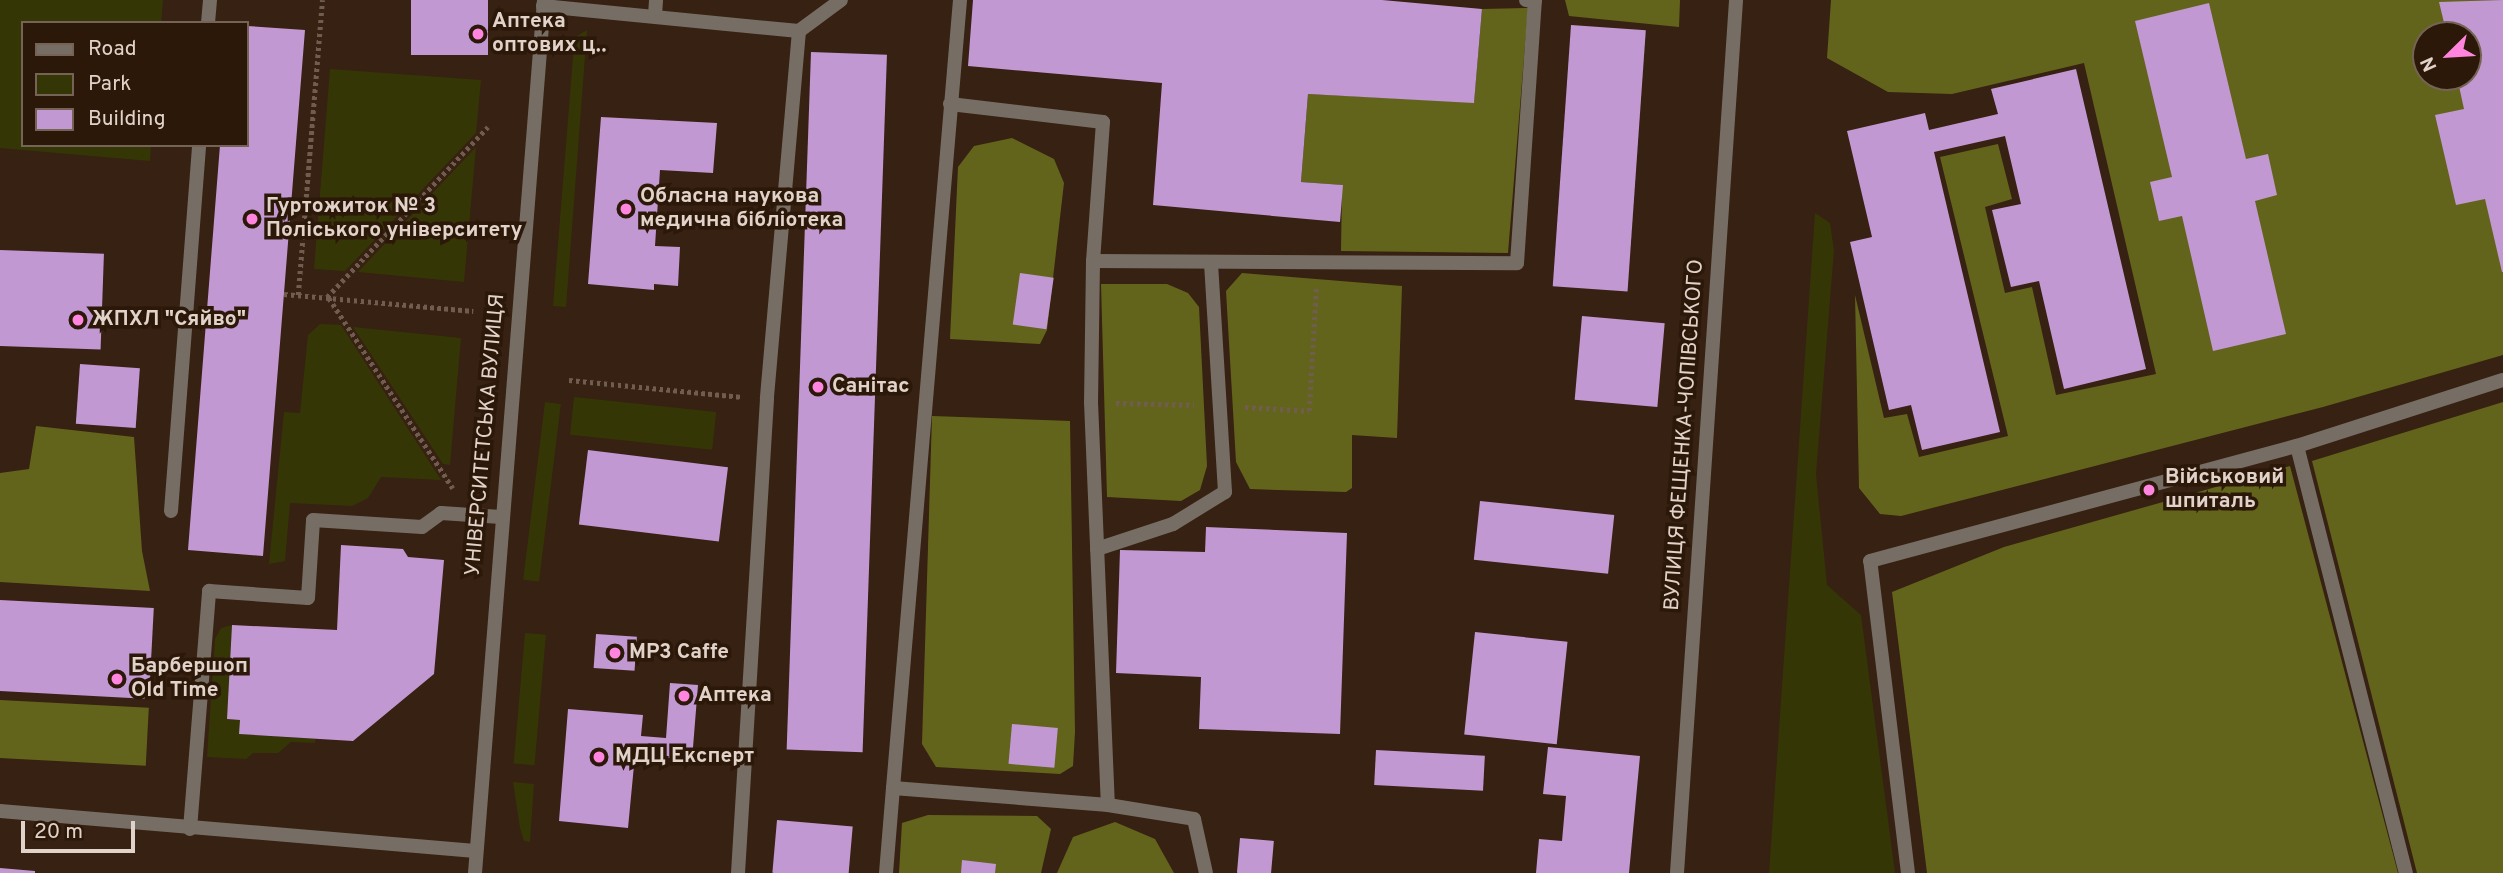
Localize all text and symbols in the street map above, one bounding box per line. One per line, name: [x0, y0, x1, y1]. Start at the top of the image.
place label: Аптека оптових ц‥: [492, 9, 607, 59]
legend: [21, 21, 248, 147]
north arrow: [2412, 21, 2482, 91]
marker: Аптека оптових ц‥: [470, 26, 486, 42]
text: Road: [88, 36, 137, 63]
text: N: [2416, 53, 2443, 75]
text: Park: [88, 71, 131, 98]
text: Building: [88, 106, 166, 133]
place label: Обласна наукова медична бібліотека: [640, 184, 843, 234]
place label: Гуртожиток № 3 Поліського університету: [266, 194, 522, 244]
marker: Обласна наукова медична бібліотека: [618, 201, 634, 217]
marker: Гуртожиток № 3 Поліського університету: [244, 211, 260, 227]
street label: ВУЛИЦЯ ФЕЩЕНКА-ЧОПІВСЬКОГО: [1660, 259, 1710, 611]
street label: УНІВЕРСИТЕТСЬКА ВУЛИЦЯ: [461, 292, 511, 578]
place label: ЖПХЛ "Сяйво": [92, 307, 246, 333]
marker: ЖПХЛ "Сяйво": [70, 312, 86, 328]
place label: Санітас: [832, 374, 910, 400]
marker: Санітас: [810, 379, 826, 395]
place label: Військовий шпиталь: [2165, 465, 2284, 515]
marker: Військовий шпиталь: [2139, 480, 2159, 500]
place label: MP3 Caffe: [629, 640, 729, 666]
marker: MP3 Caffe: [607, 645, 623, 661]
place label: Барбершоп Old Time: [131, 654, 248, 704]
marker: Барбершоп Old Time: [109, 671, 125, 687]
place label: Аптека: [698, 683, 772, 709]
marker: Аптека: [676, 688, 692, 704]
place label: МДЦ Експерт: [615, 744, 754, 770]
marker: МДЦ Експерт: [589, 747, 609, 767]
scale bar: [24, 806, 138, 850]
text: 20 m: [34, 819, 83, 846]

